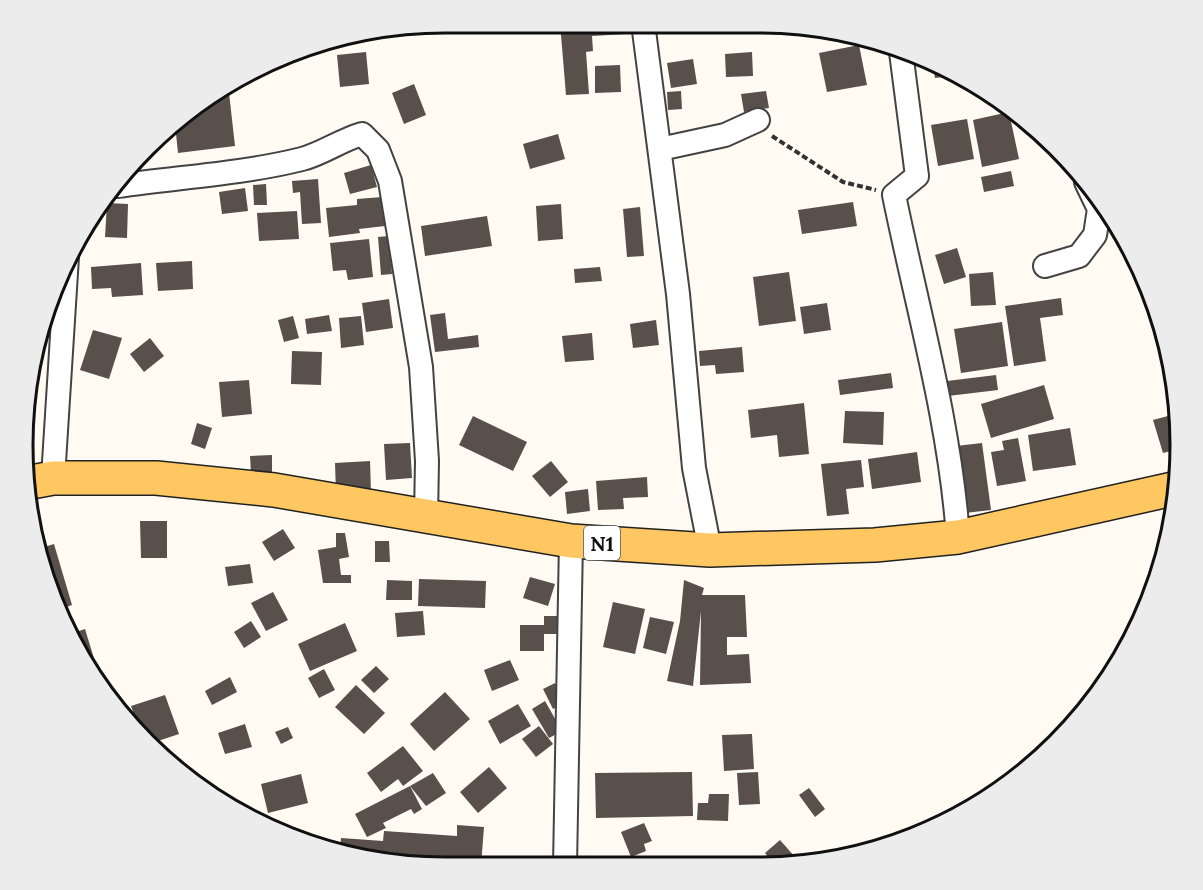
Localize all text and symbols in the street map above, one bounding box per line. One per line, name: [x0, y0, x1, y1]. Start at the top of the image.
road number: N1: [584, 526, 620, 560]

